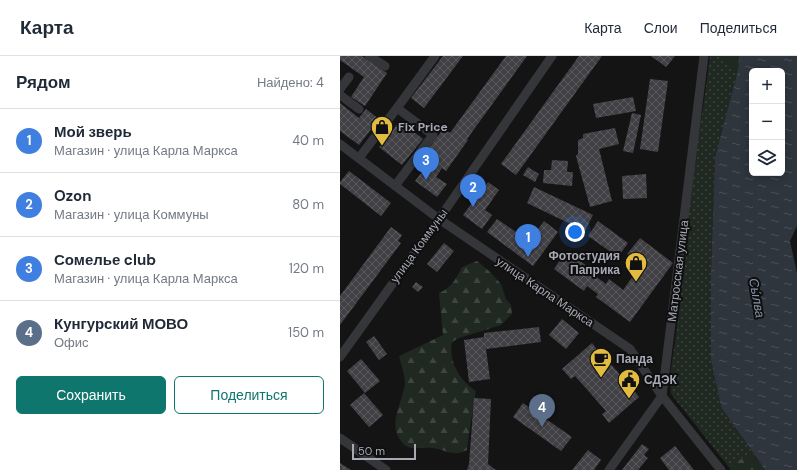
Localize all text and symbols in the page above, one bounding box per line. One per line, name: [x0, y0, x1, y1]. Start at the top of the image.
text: Карта: [20, 15, 74, 40]
text: Карта: [584, 19, 622, 37]
text: Слои: [644, 19, 678, 37]
text: Поделиться: [700, 19, 777, 37]
map controls: [749, 68, 785, 176]
button: +: [749, 68, 785, 104]
text: Рядом: [16, 71, 71, 93]
text: Найдено: 4: [257, 74, 324, 91]
button: −: [749, 104, 785, 140]
shop icon: Fix Price: [369, 114, 395, 147]
place label: Fix Price: [398, 119, 448, 135]
text: Мой зверь: [54, 122, 132, 142]
text: 1: [27, 132, 31, 149]
text: 40 m: [292, 132, 324, 149]
button: layers: [749, 140, 785, 176]
text: Магазин · улица Карла Маркса: [54, 142, 238, 159]
pin: 3: [413, 147, 439, 180]
pin: 2: [460, 174, 486, 207]
text: Ozon: [54, 186, 92, 206]
text: 2: [25, 196, 33, 213]
text: 80 m: [292, 196, 324, 213]
text: Магазин · улица Коммуны: [54, 206, 209, 223]
street label: улица Коммуны: [387, 206, 451, 286]
street label: Матросская улица: [664, 219, 692, 323]
your location: [565, 222, 585, 242]
pin: 1: [515, 224, 541, 257]
place label: Фотостудия Паприка: [549, 248, 620, 278]
text: Сомелье club: [54, 250, 156, 270]
shop icon: Фотостудия Паприка: [623, 250, 649, 283]
street label: улица Карла Маркса: [493, 253, 597, 331]
text: 3: [25, 260, 33, 277]
text: 120 m: [289, 260, 324, 277]
text: Магазин · улица Карла Маркса: [54, 270, 238, 287]
water label: Сы́лва: [745, 277, 769, 319]
text: Кунгурский МОВО: [54, 314, 188, 334]
text: 4: [25, 324, 33, 341]
text: 150 m: [288, 324, 324, 341]
text: Офис: [54, 334, 89, 351]
cafe icon: Панда: [588, 346, 614, 379]
place label: Панда: [616, 351, 653, 367]
public building icon: СДЭК: [616, 367, 642, 400]
place label: СДЭК: [644, 372, 678, 388]
button: Сохранить: [16, 376, 166, 414]
button: Поделиться: [174, 376, 324, 414]
pin: 4: [529, 394, 555, 427]
scale bar: [352, 442, 416, 461]
text: 50 m: [358, 444, 385, 458]

